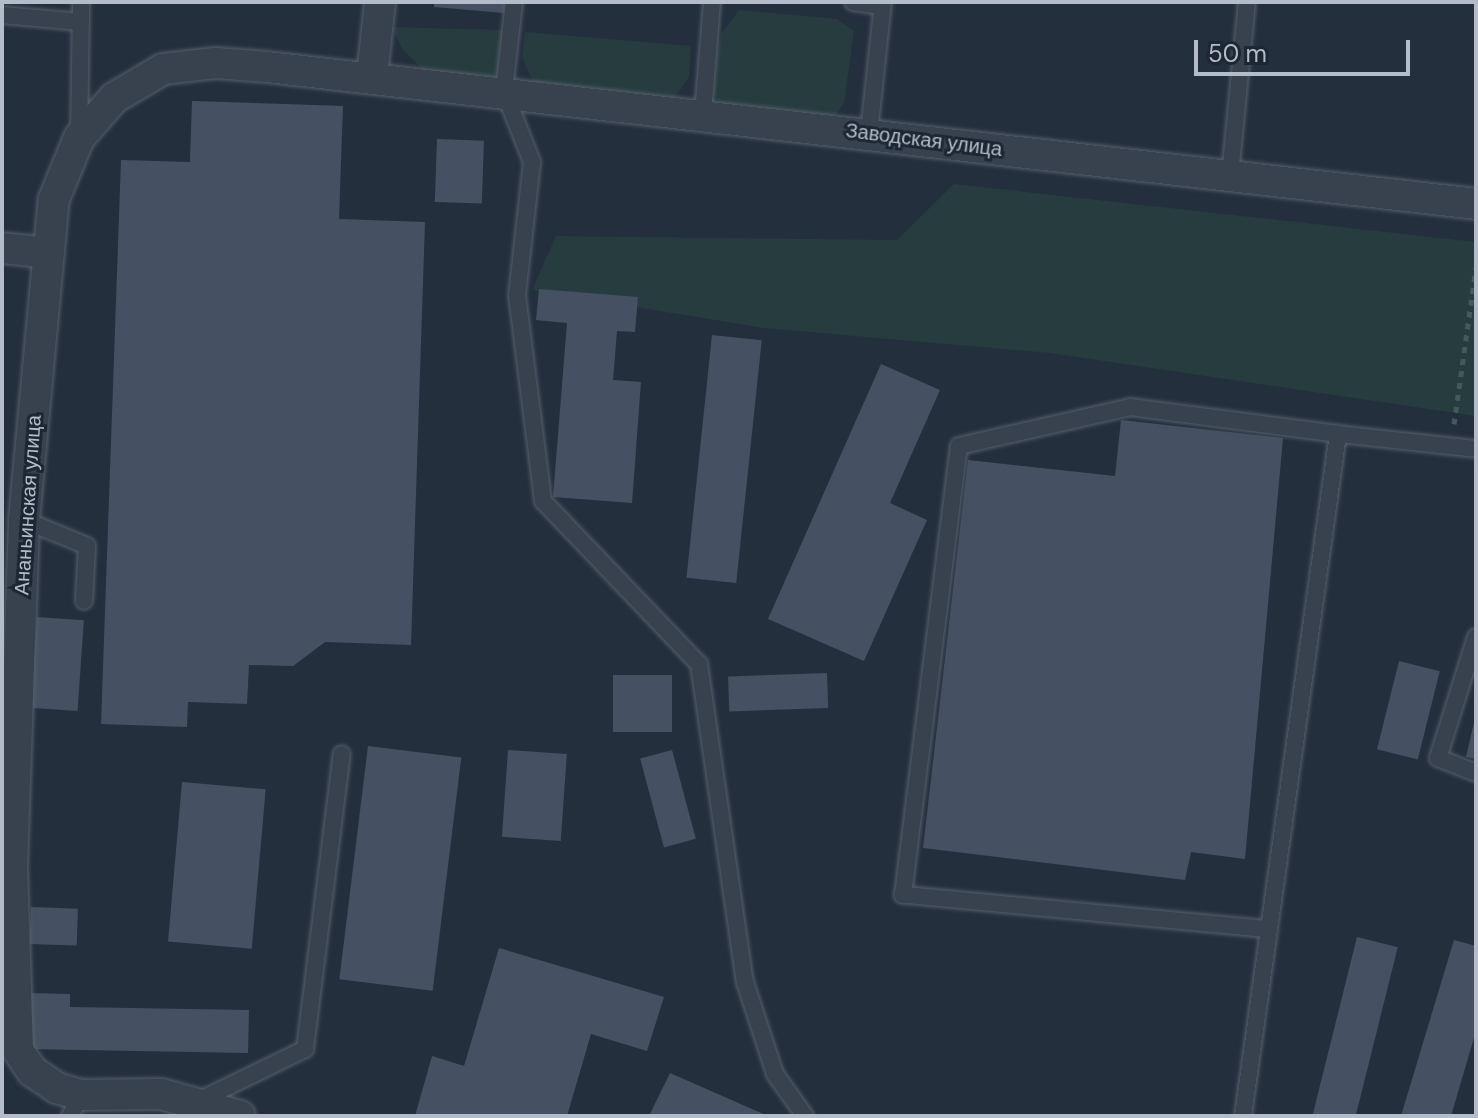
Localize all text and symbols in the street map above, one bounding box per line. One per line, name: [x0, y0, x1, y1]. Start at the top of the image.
scale bar: [1198, 24, 1414, 74]
text: 50 m: [1208, 38, 1267, 69]
street label: Заводская улица: [844, 118, 1004, 162]
street label: Ананьинская улица: [10, 414, 46, 596]

